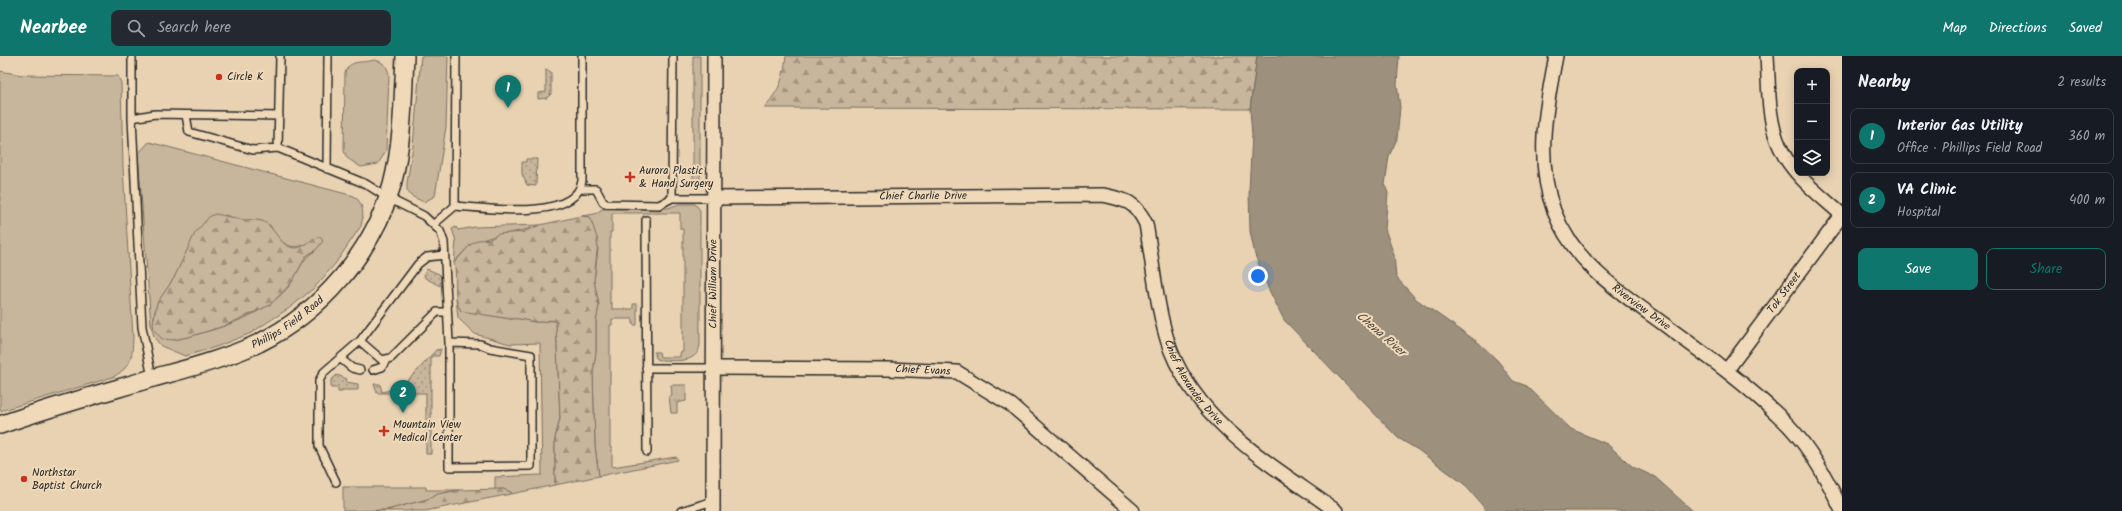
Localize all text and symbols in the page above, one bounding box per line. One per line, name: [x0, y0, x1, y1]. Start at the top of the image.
search box: [111, 10, 391, 46]
text: Nearbee: [20, 13, 87, 43]
text: Search here: [157, 16, 231, 40]
icon: search: [125, 17, 147, 39]
text: Map: [1942, 17, 1967, 39]
text: Directions: [1989, 17, 2047, 39]
text: Saved: [2069, 17, 2102, 39]
place label: Circle K: [227, 68, 264, 86]
map controls: [1794, 68, 1830, 176]
button: +: [1794, 68, 1830, 104]
text: Nearby: [1858, 69, 1910, 96]
marker: Circle K: [214, 72, 224, 82]
text: 2 results: [2058, 72, 2106, 93]
pin: 1: [495, 75, 521, 108]
button: −: [1794, 104, 1830, 140]
text: Interior Gas Utility: [1897, 114, 2023, 138]
text: 1: [1870, 126, 1874, 147]
text: 360 m: [2068, 126, 2105, 147]
text: Office · Phillips Field Road: [1897, 138, 2042, 159]
button: layers: [1794, 140, 1830, 176]
place label: Aurora Plastic & Hand Surgery: [639, 162, 714, 193]
marker: Aurora Plastic & Hand Surgery: [624, 171, 636, 183]
text: VA Clinic: [1897, 178, 1957, 202]
street label: Chief Charlie Drive: [879, 187, 967, 206]
text: 2: [1868, 190, 1876, 211]
text: 400 m: [2069, 190, 2105, 211]
text: Hospital: [1897, 202, 1941, 223]
street label: Chief William Drive: [704, 239, 723, 329]
button: Save: [1858, 248, 1978, 290]
button: Share: [1986, 248, 2106, 290]
your location: [1248, 266, 1268, 286]
street label: Tok Street: [1763, 268, 1806, 318]
street label: Riverview Drive: [1608, 280, 1674, 335]
street label: Phillips Field Road: [249, 291, 329, 354]
water label: Chena River: [1352, 307, 1412, 363]
street label: Chief Alexander Drive: [1159, 337, 1227, 430]
street label: Chief Evans: [895, 360, 951, 381]
pin: 2: [390, 380, 416, 413]
place label: Mountain View Medical Center: [393, 416, 464, 447]
marker: Mountain View Medical Center: [378, 425, 390, 437]
place label: Northstar Baptist Church: [32, 464, 102, 495]
marker: Northstar Baptist Church: [19, 474, 29, 484]

